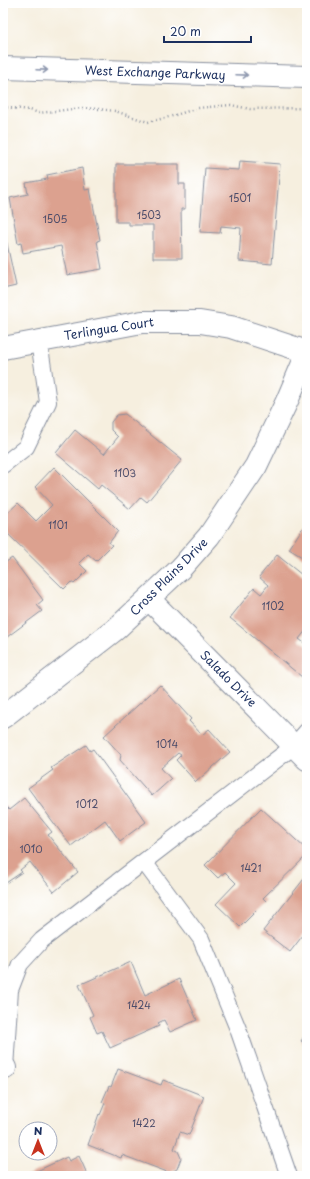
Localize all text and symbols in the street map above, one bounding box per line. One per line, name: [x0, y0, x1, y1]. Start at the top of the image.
scale bar: [164, 18, 251, 44]
text: 20 m: [170, 22, 201, 40]
street label: West Exchange Parkway: [84, 61, 226, 83]
one-way arrow: [35, 66, 48, 73]
one-way arrow: [235, 71, 248, 79]
house number: 1501: [229, 190, 251, 205]
house number: 1503: [137, 207, 161, 222]
house number: 1505: [43, 211, 67, 226]
street label: Terlingua Court: [63, 312, 155, 344]
house number: 1103: [114, 465, 136, 480]
house number: 1101: [48, 517, 68, 532]
street label: Cross Plains Drive: [125, 533, 211, 619]
house number: 1102: [262, 598, 284, 613]
street label: Salado Drive: [196, 646, 261, 711]
house number: 1014: [156, 736, 178, 751]
house number: 1012: [76, 796, 98, 811]
house number: 1010: [19, 841, 43, 856]
house number: 1421: [241, 860, 262, 875]
house number: 1424: [127, 997, 151, 1012]
house number: 1422: [132, 1115, 156, 1130]
north arrow: [18, 1121, 58, 1161]
text: N: [34, 1122, 43, 1139]

